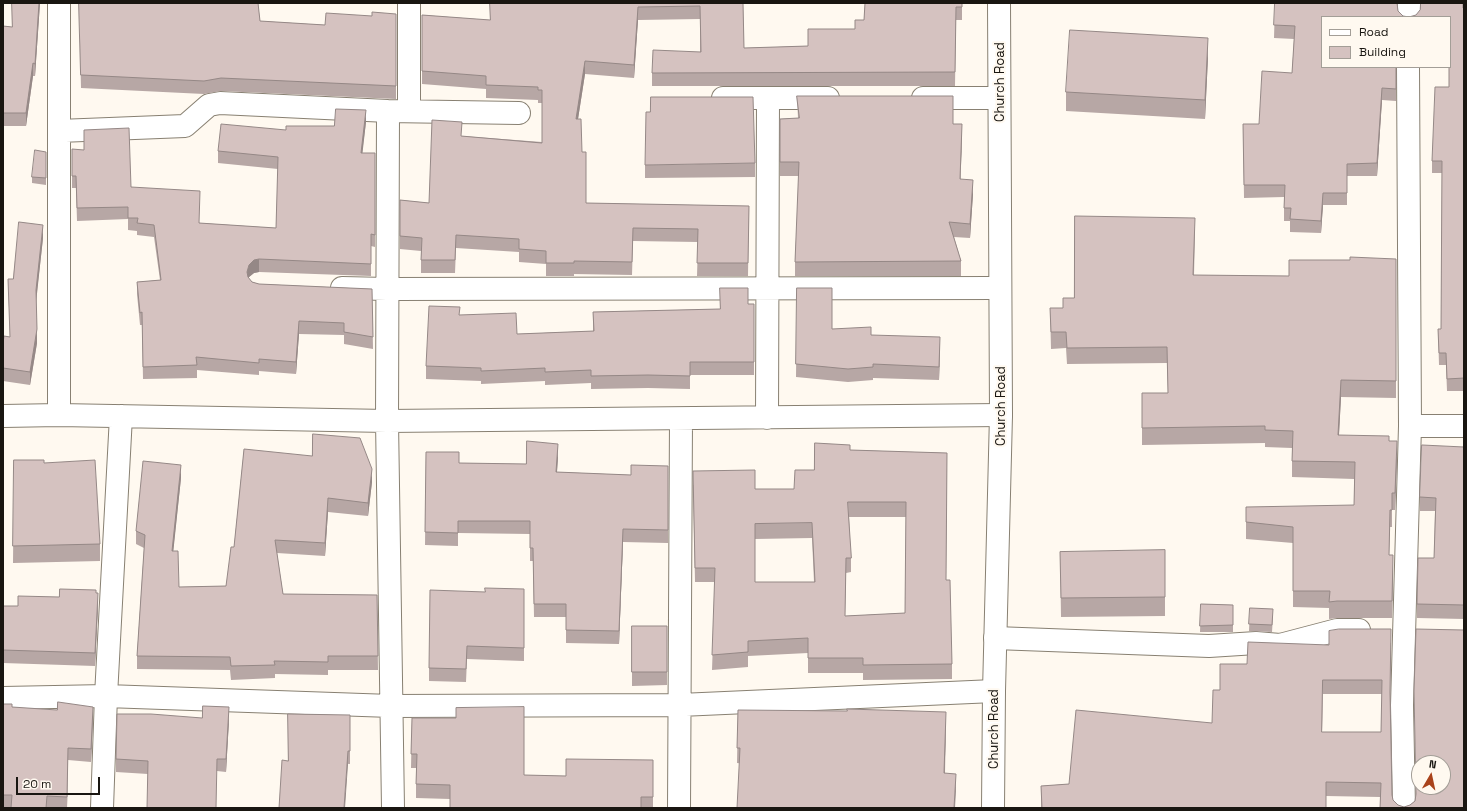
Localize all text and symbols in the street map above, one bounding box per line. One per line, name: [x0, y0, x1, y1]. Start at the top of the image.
legend: [1321, 16, 1451, 68]
text: Road: [1359, 24, 1388, 40]
street label: Church Road: [992, 42, 1008, 122]
text: Building: [1359, 44, 1406, 60]
street label: Church Road: [993, 366, 1009, 446]
street label: Church Road: [986, 689, 1002, 769]
north arrow: [1411, 755, 1451, 795]
text: N: [1428, 757, 1437, 772]
scale bar: [18, 769, 102, 795]
text: 20 m: [23, 776, 51, 792]

